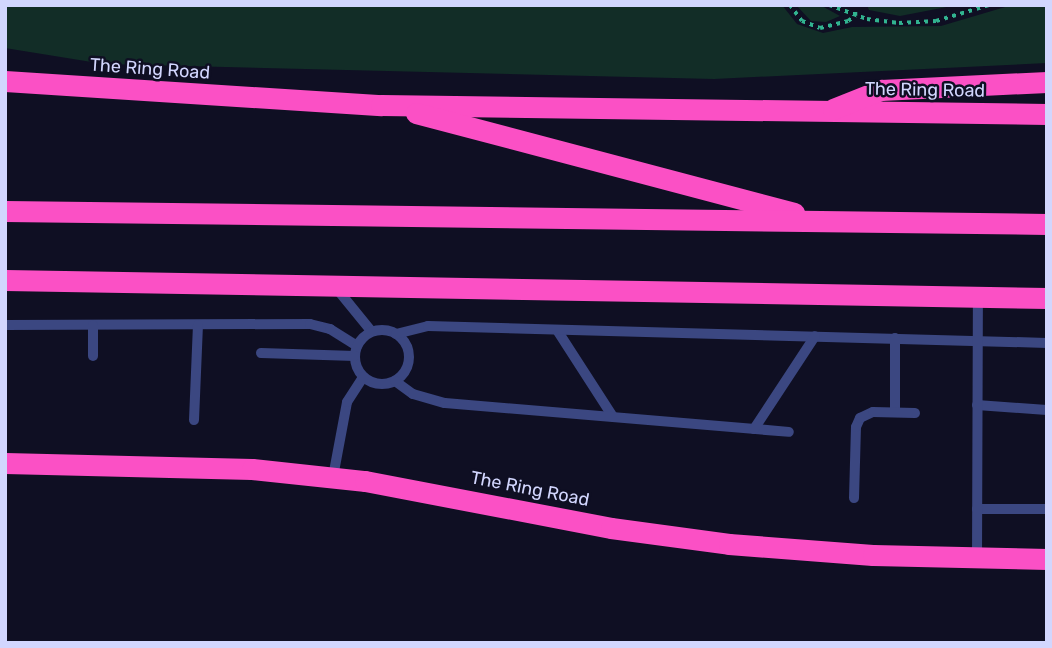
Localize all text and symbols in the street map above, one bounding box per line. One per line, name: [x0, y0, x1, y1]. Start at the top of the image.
street label: The Ring Road: [89, 54, 211, 84]
street label: The Ring Road: [865, 78, 985, 102]
street label: The Ring Road: [469, 467, 591, 511]

